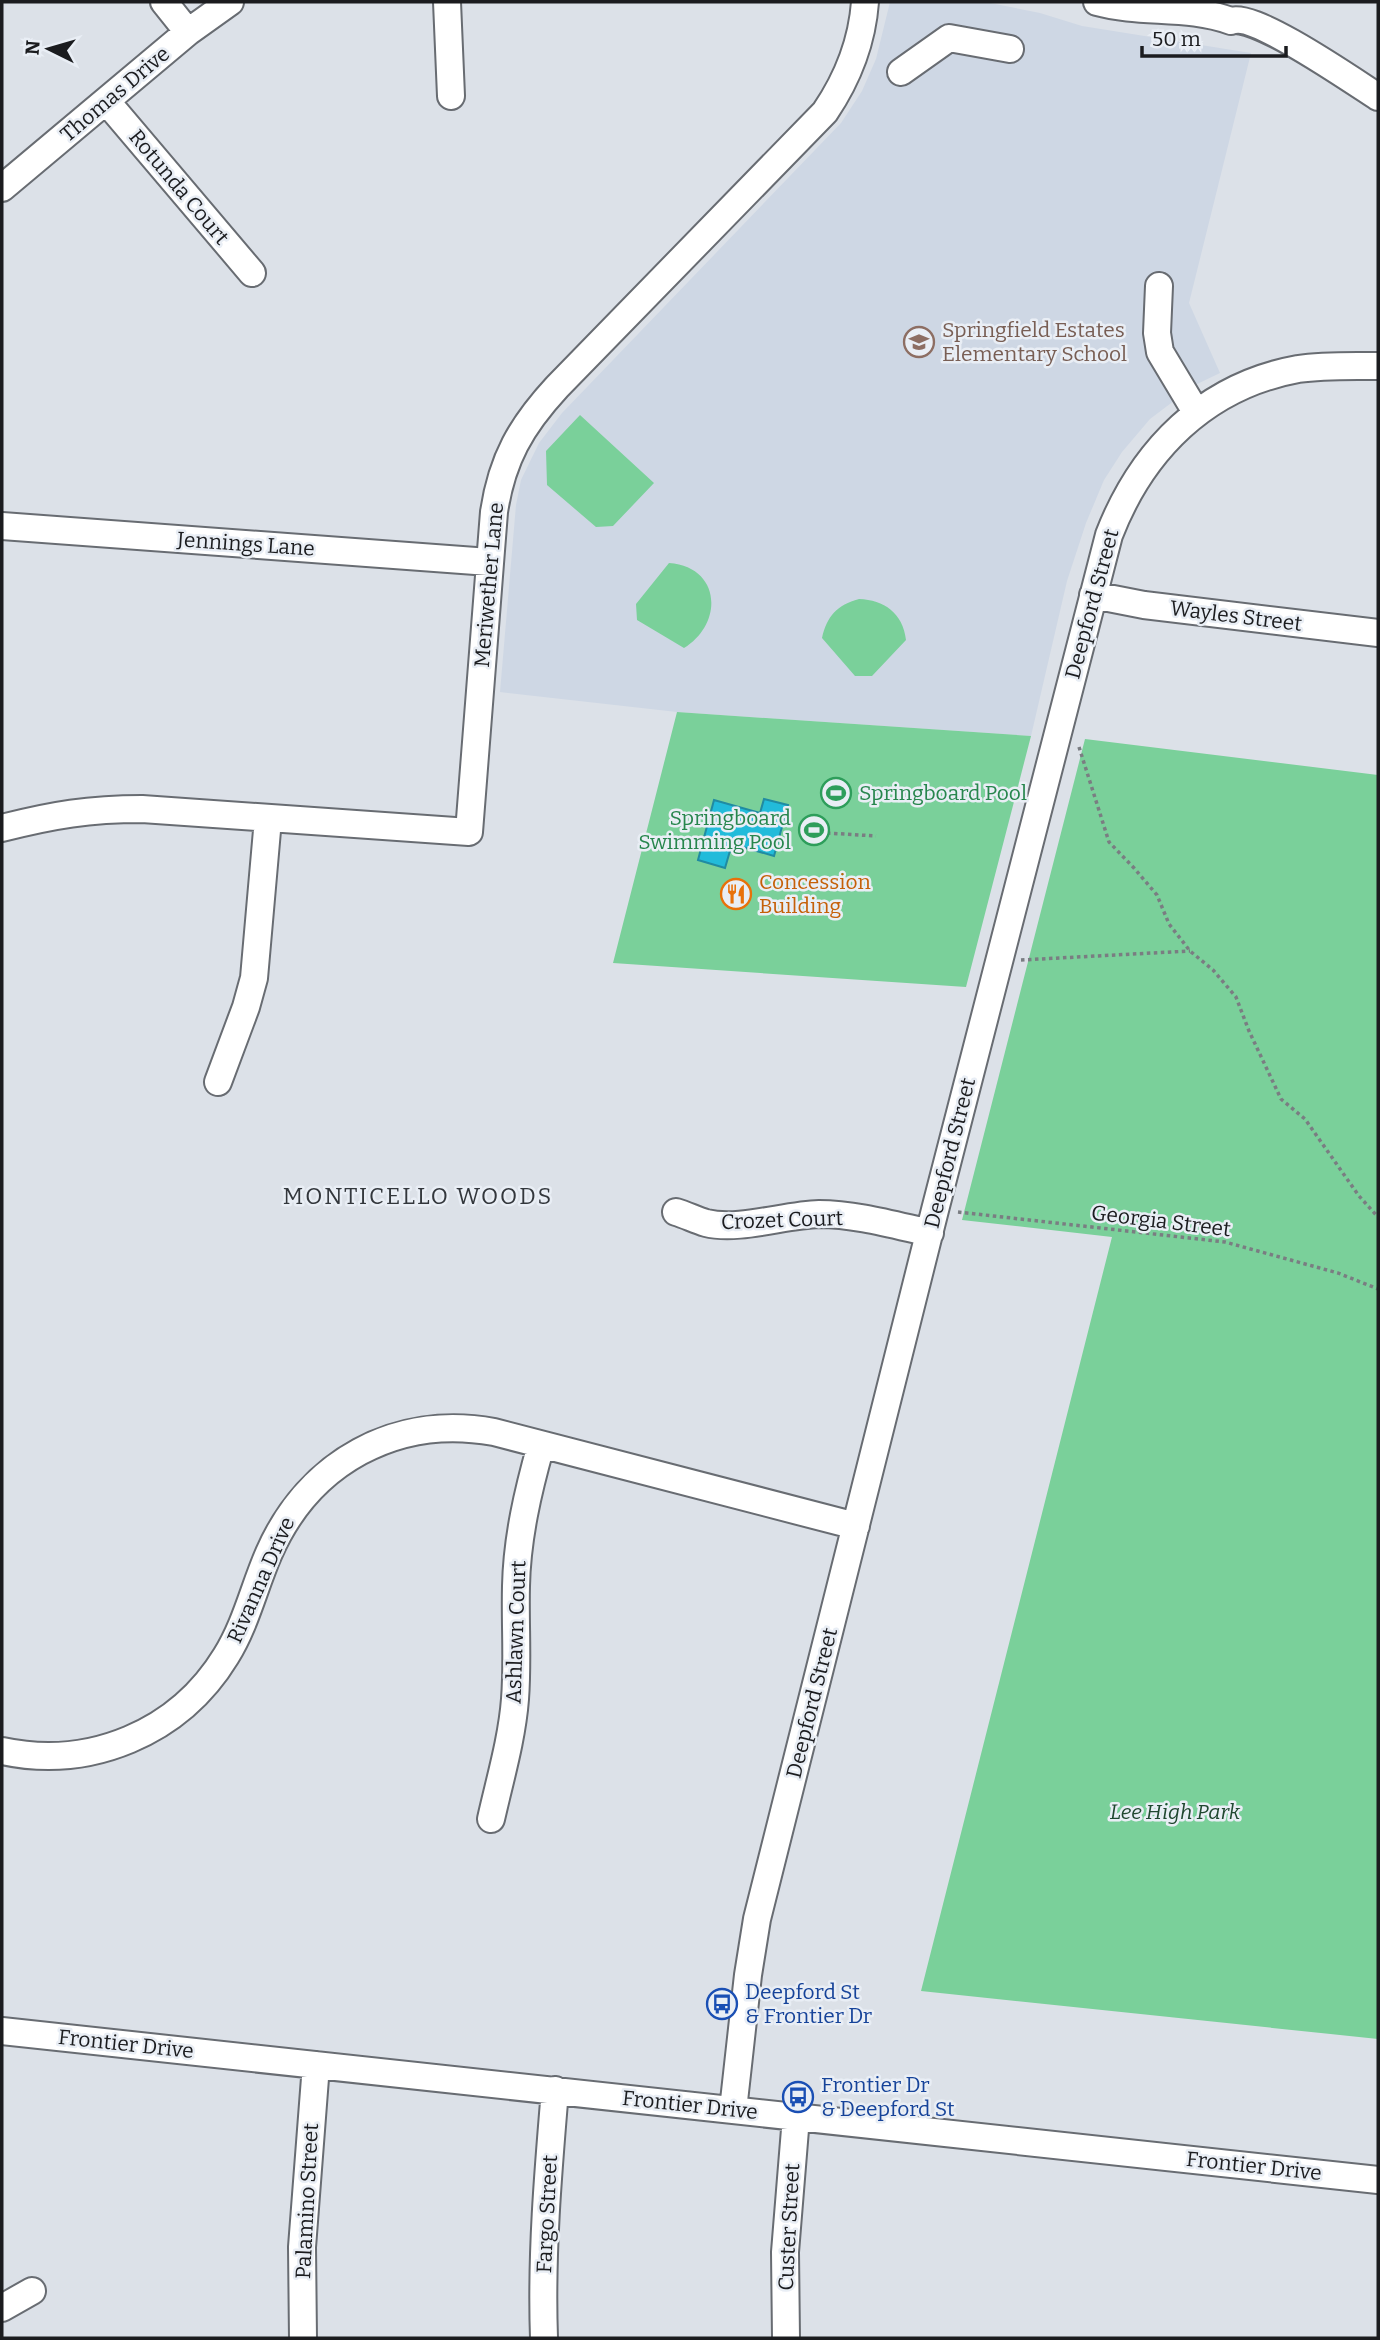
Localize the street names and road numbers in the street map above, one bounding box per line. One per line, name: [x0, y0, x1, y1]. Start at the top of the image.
street label: Thomas Drive: [55, 41, 175, 147]
street label: Rotunda Court: [123, 124, 235, 250]
street label: Meriwether Lane: [469, 501, 509, 669]
street label: Jennings Lane: [175, 526, 316, 562]
street label: Deepford Street: [1059, 526, 1125, 682]
street label: Wayles Street: [1169, 595, 1304, 637]
street label: Deepford Street: [919, 1075, 981, 1231]
street label: Georgia Street: [1090, 1200, 1233, 1242]
street label: Crozet Court: [721, 1205, 844, 1235]
street label: Rivanna Drive: [222, 1513, 300, 1647]
street label: Ashlawn Court: [501, 1559, 532, 1704]
street label: Deepford Street: [781, 1625, 843, 1781]
street label: Frontier Drive: [57, 2024, 195, 2064]
street label: Frontier Drive: [621, 2085, 759, 2125]
street label: Palamino Street: [290, 2122, 324, 2280]
street label: Frontier Drive: [1185, 2146, 1323, 2186]
street label: Fargo Street: [531, 2154, 563, 2274]
street label: Custer Street: [773, 2162, 805, 2291]

